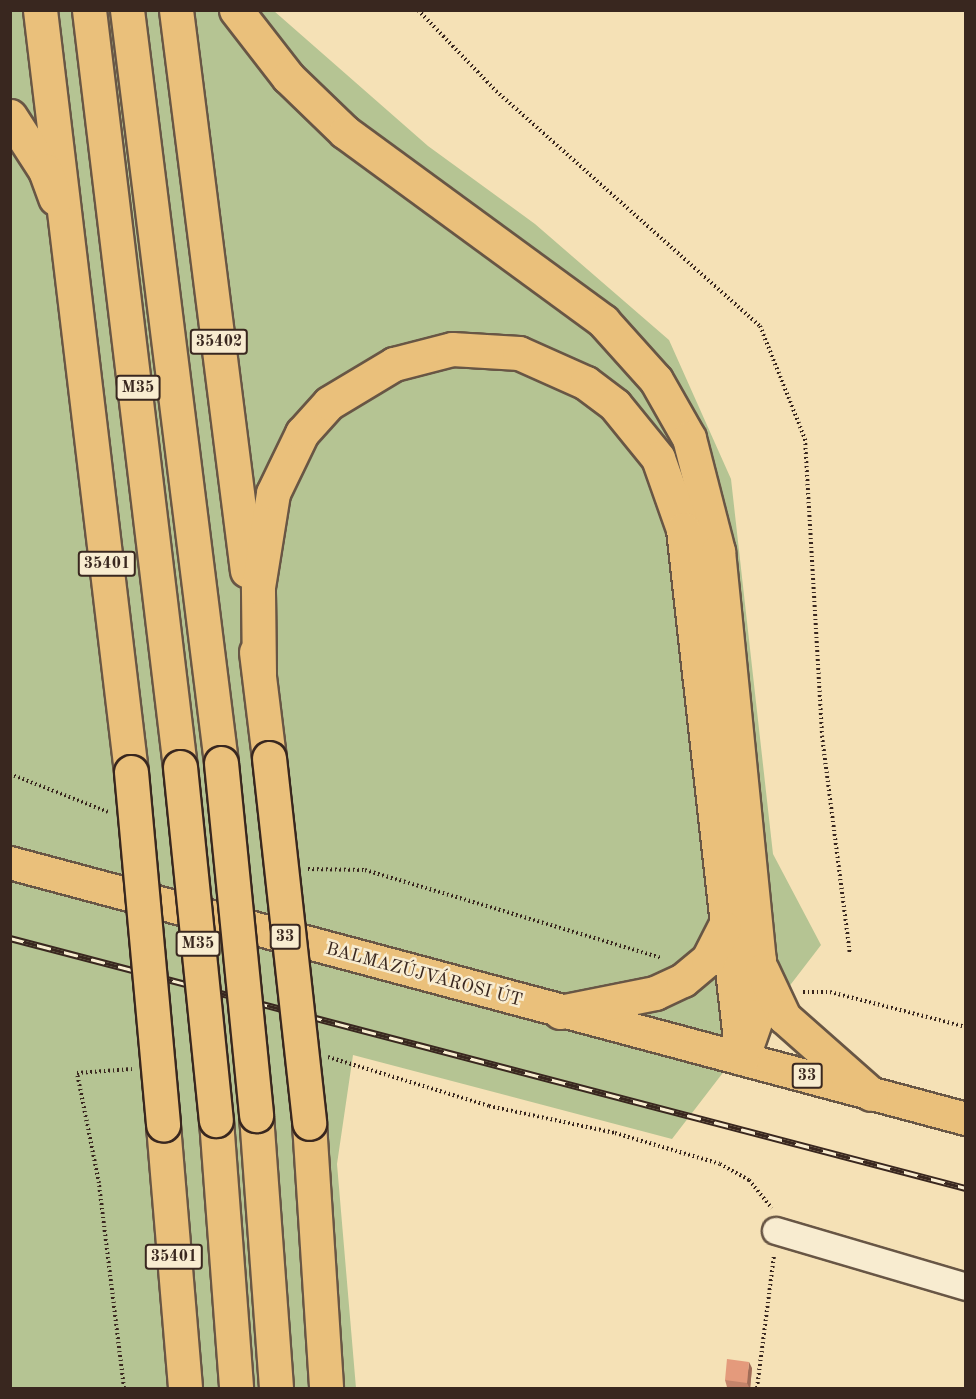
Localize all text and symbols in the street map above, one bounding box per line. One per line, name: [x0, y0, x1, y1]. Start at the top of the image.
road number: 35402: [189, 329, 249, 355]
road number: M35: [116, 375, 160, 401]
road number: 35401: [77, 551, 137, 577]
road number: 33: [268, 924, 302, 950]
road number: M35: [176, 931, 220, 957]
street label: BALMAZÚJVÁROSI ÚT: [323, 938, 525, 1012]
road number: 33: [790, 1063, 824, 1089]
road number: 35401: [144, 1244, 204, 1270]

